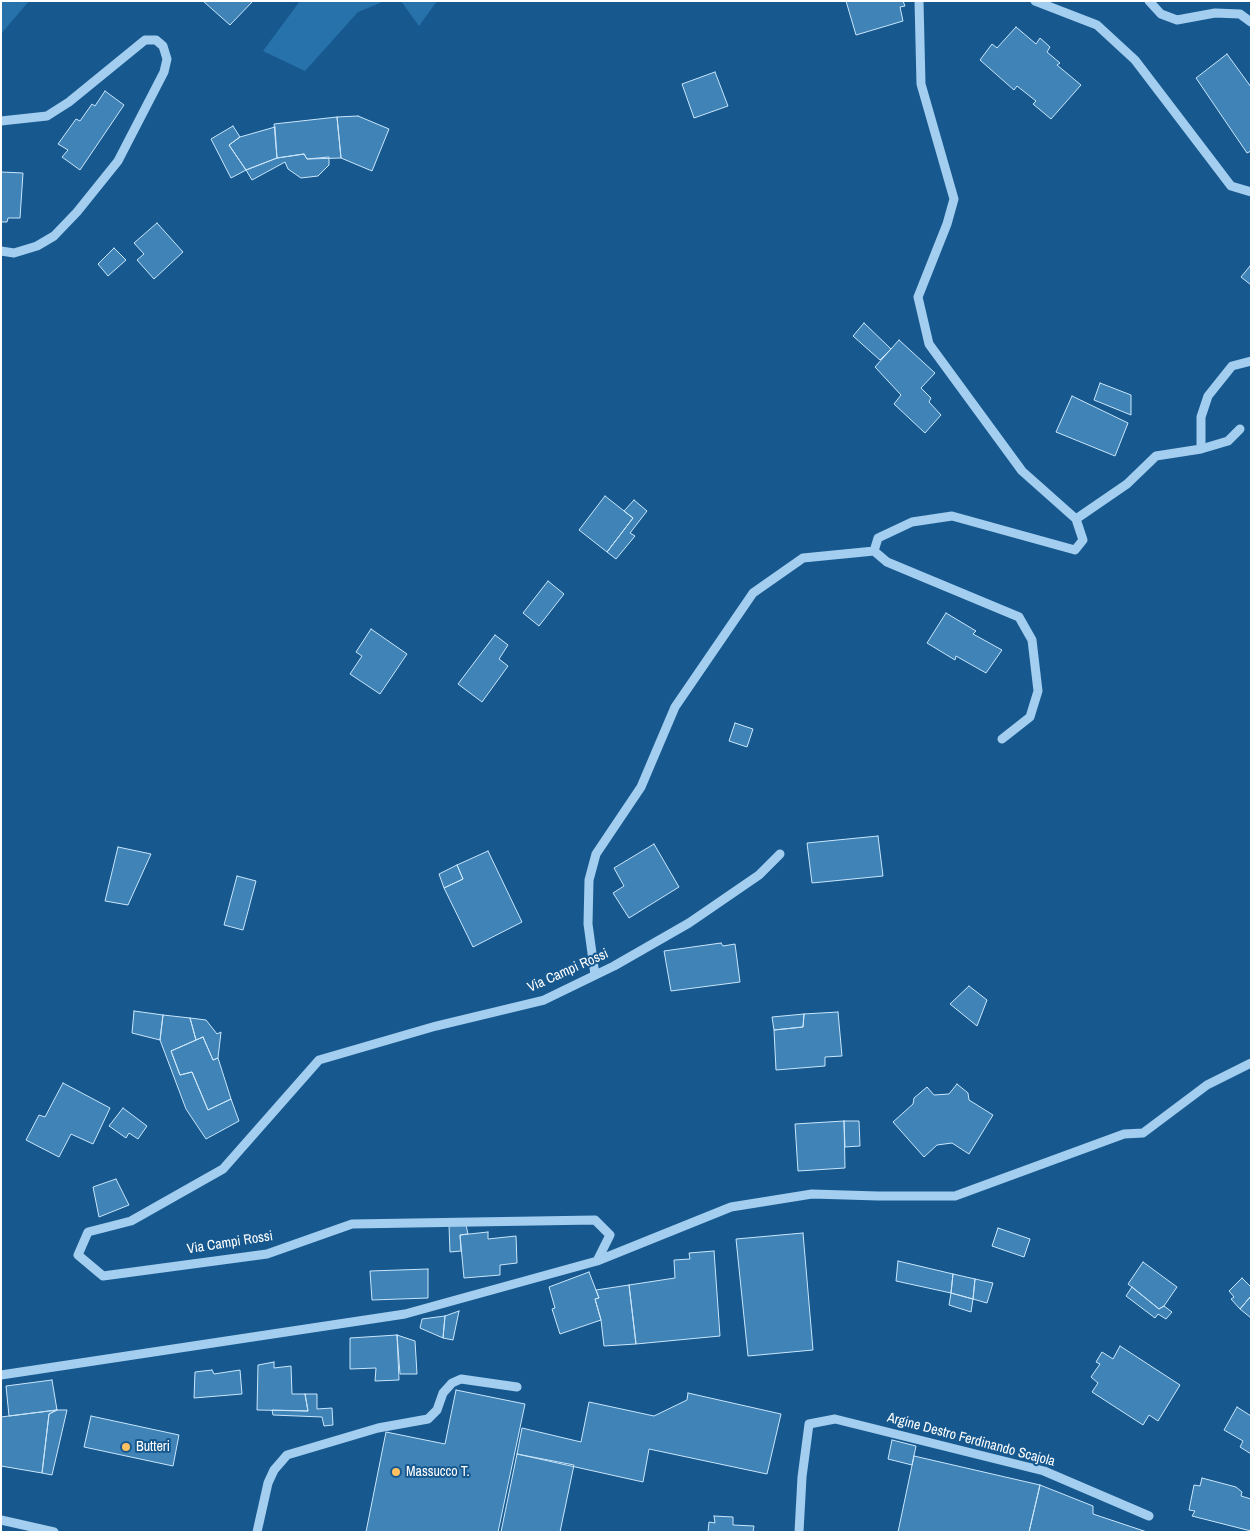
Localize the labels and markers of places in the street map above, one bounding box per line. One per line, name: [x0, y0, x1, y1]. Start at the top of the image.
place label: Butteri: [136, 1439, 170, 1455]
marker: Butteri: [120, 1441, 132, 1453]
place label: Massucco T.: [406, 1464, 470, 1480]
marker: Massucco T.: [390, 1466, 402, 1478]

